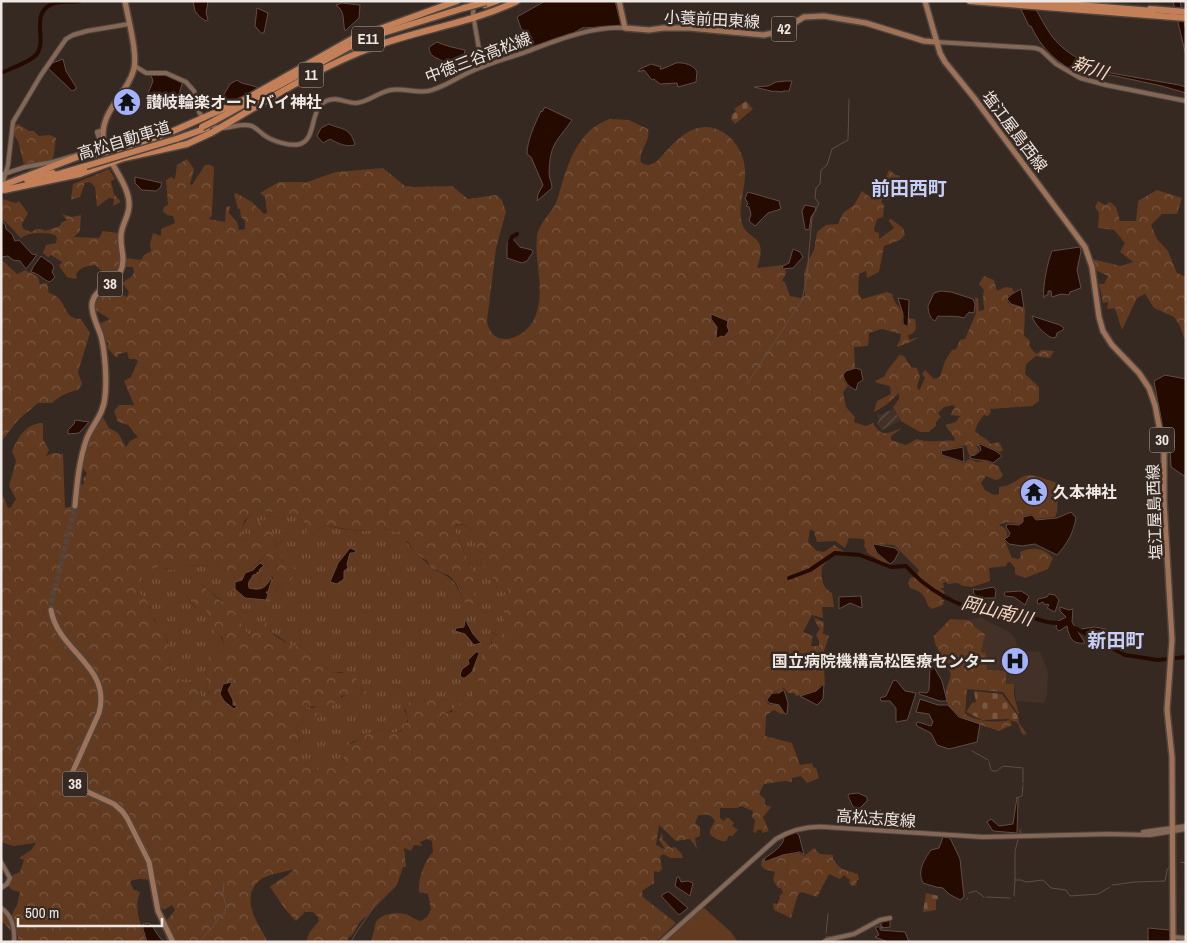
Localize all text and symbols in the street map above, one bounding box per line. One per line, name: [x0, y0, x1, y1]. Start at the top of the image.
street label: 小蓑前田東線: [663, 6, 761, 32]
road number: 42: [772, 16, 796, 42]
road number: E11: [352, 26, 384, 52]
street label: 中徳三谷高松線: [422, 27, 534, 87]
water label: 新川: [1069, 50, 1113, 86]
road number: 11: [298, 62, 324, 88]
street label: 塩江屋島西線: [977, 86, 1053, 176]
temple icon: 讃岐輪楽オートバイ神社: [112, 87, 142, 117]
place label: 讃岐輪楽オートバイ神社: [146, 91, 322, 113]
street label: 高松自動車道: [75, 115, 173, 165]
district label: 前田西町: [871, 175, 947, 201]
road number: 38: [98, 272, 122, 296]
road number: 30: [1150, 428, 1174, 452]
street label: 塩江屋島西線: [1141, 464, 1167, 560]
temple icon: 久本神社: [1019, 477, 1049, 507]
place label: 久本神社: [1053, 481, 1117, 503]
water label: 岡山南川: [959, 590, 1037, 632]
district label: 新田町: [1087, 627, 1145, 653]
hospital icon: 国立病院機構高松医療センター: [1000, 646, 1030, 676]
place label: 国立病院機構高松医療センター: [772, 650, 996, 672]
road number: 38: [62, 772, 88, 796]
street label: 高松志度線: [835, 804, 917, 832]
scale bar: [18, 896, 161, 928]
text: 500 m: [25, 902, 59, 923]

